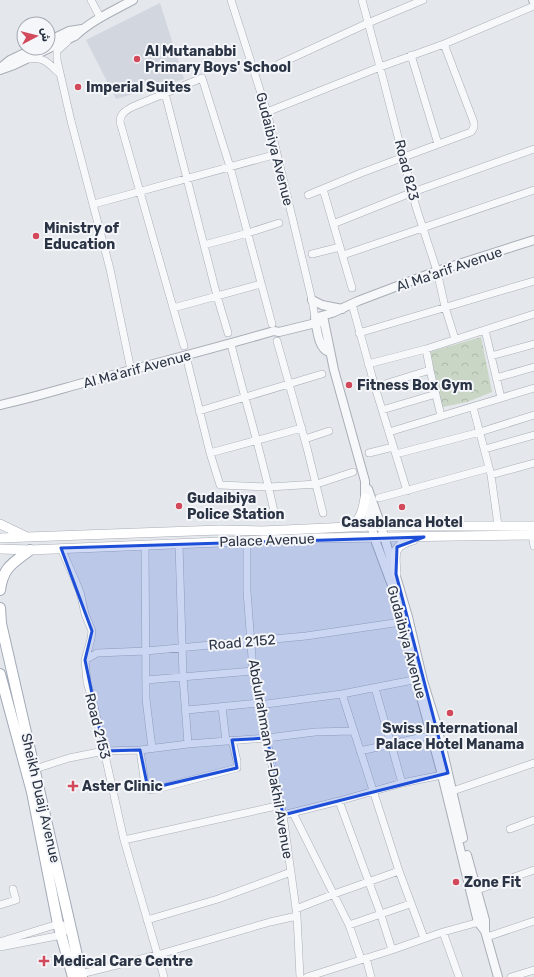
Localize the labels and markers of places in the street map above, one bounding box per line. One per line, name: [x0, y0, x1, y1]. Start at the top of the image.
place label: Al Mutanabbi Primary Boys' School: [145, 43, 291, 76]
marker: Al Mutanabbi Primary Boys' School: [132, 54, 142, 64]
place label: Imperial Suites: [86, 79, 191, 96]
marker: Imperial Suites: [73, 82, 83, 92]
place label: Ministry of Education: [44, 220, 120, 253]
marker: Ministry of Education: [31, 231, 41, 241]
place label: Fitness Box Gym: [357, 377, 473, 394]
marker: Fitness Box Gym: [344, 380, 354, 390]
place label: Gudaibiya Police Station: [187, 490, 285, 523]
marker: Gudaibiya Police Station: [174, 501, 184, 511]
marker: Casablanca Hotel: [397, 502, 407, 512]
place label: Casablanca Hotel: [341, 514, 463, 531]
marker: Swiss International Palace Hotel Manama: [445, 708, 455, 718]
place label: Swiss International Palace Hotel Manama: [376, 720, 524, 753]
place label: Aster Clinic: [82, 778, 163, 795]
marker: Aster Clinic: [67, 780, 79, 792]
place label: Zone Fit: [464, 874, 522, 891]
marker: Zone Fit: [451, 877, 461, 887]
place label: Medical Care Centre: [53, 953, 193, 970]
marker: Medical Care Centre: [38, 955, 50, 967]

